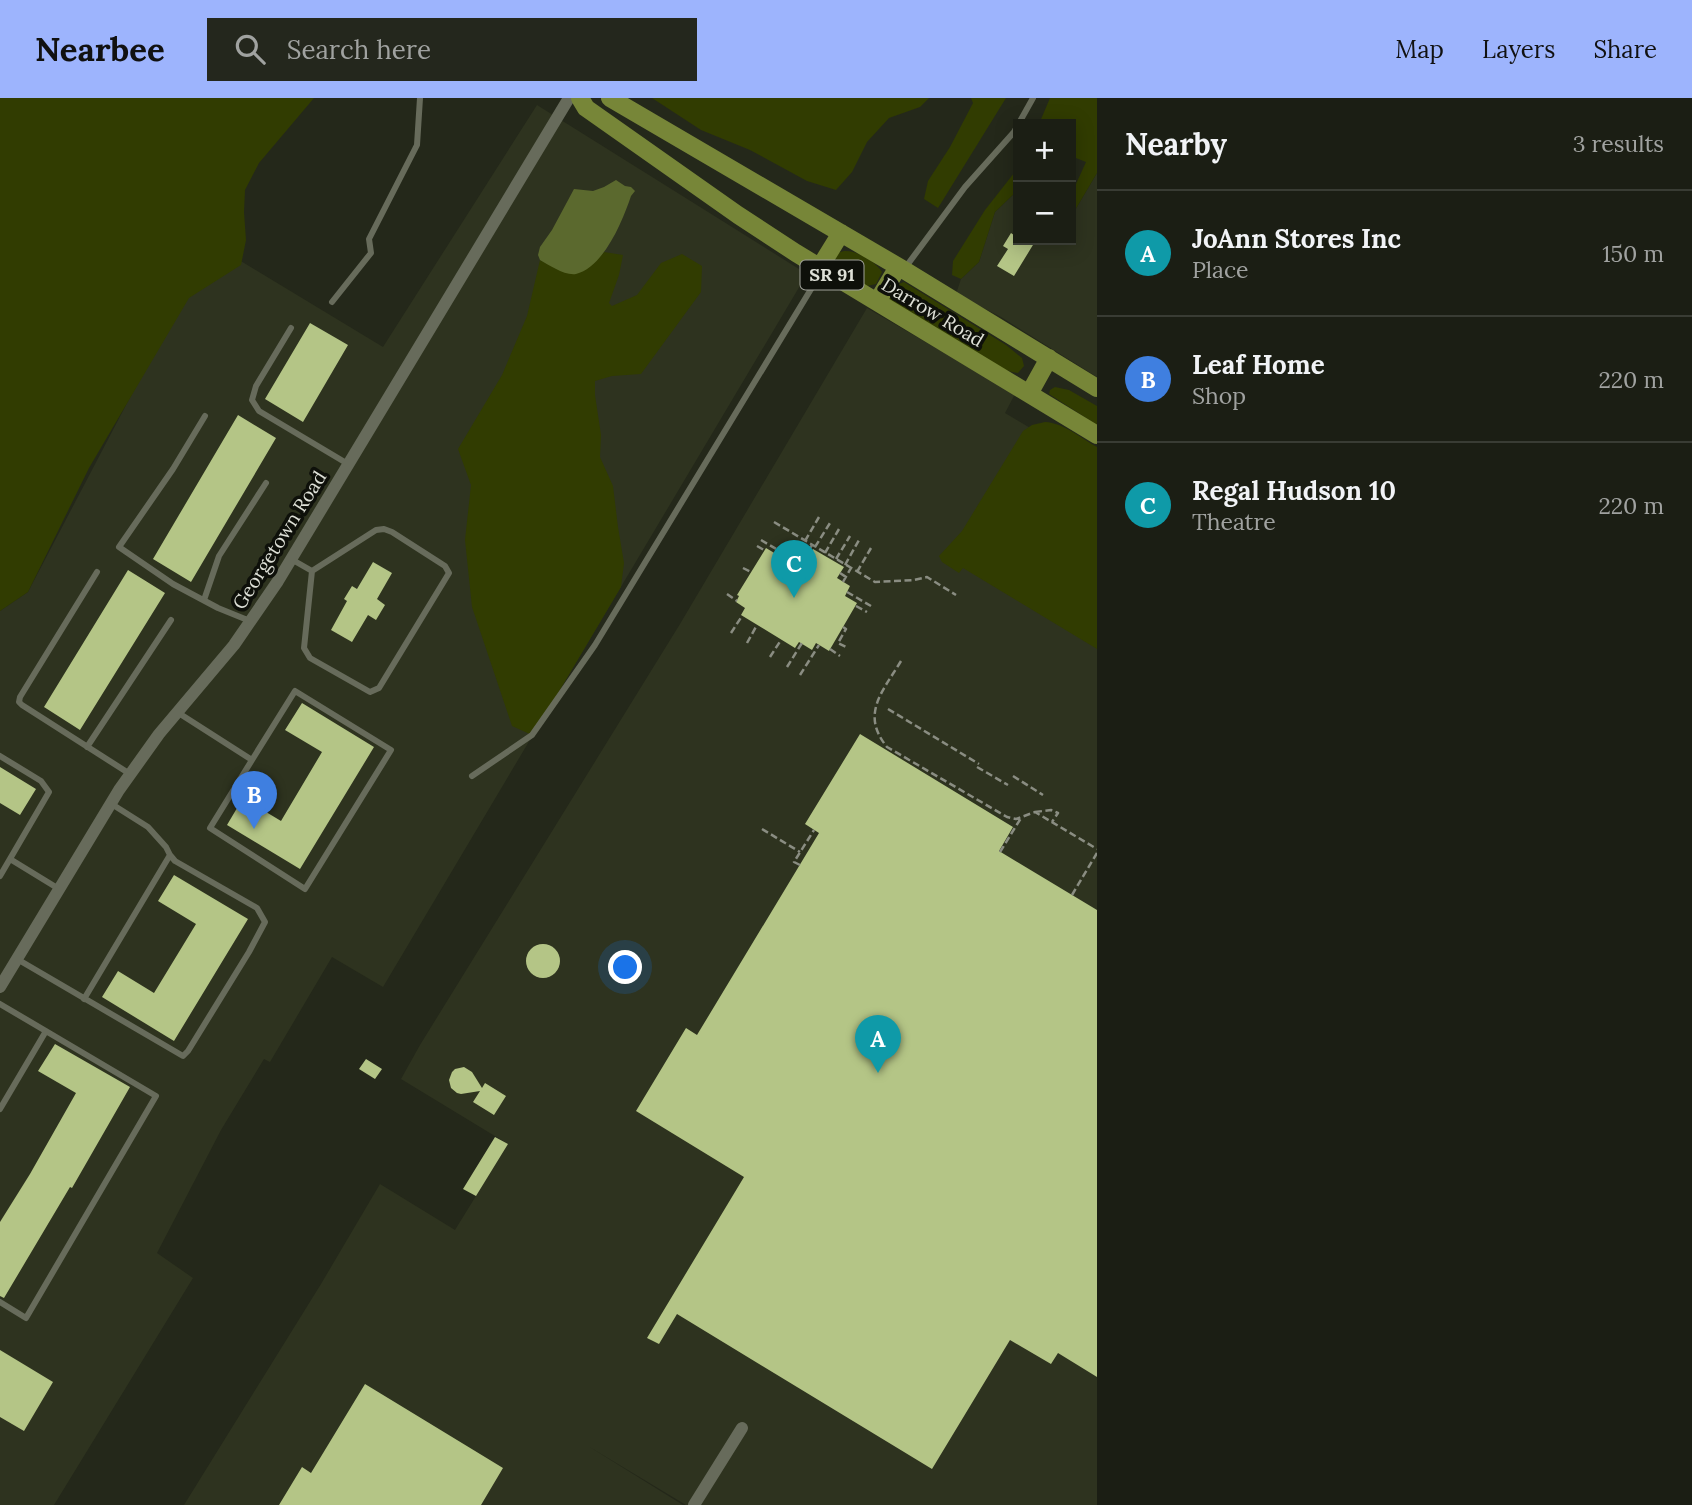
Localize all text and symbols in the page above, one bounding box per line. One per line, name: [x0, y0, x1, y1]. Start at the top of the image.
search box: [207, 18, 697, 81]
text: Nearbee: [35, 28, 165, 70]
icon: search: [231, 30, 269, 68]
text: Search here: [287, 33, 431, 66]
text: Map: [1395, 34, 1444, 65]
text: Layers: [1482, 34, 1555, 65]
text: Share: [1593, 34, 1657, 65]
map controls: [1013, 119, 1076, 245]
button: +: [1013, 119, 1076, 182]
text: Nearby: [1125, 125, 1227, 163]
text: 3 results: [1573, 129, 1664, 158]
button: −: [1013, 182, 1076, 245]
text: JoAnn Stores Inc: [1192, 222, 1401, 255]
text: A: [1140, 239, 1156, 268]
text: 150 m: [1602, 239, 1664, 268]
text: Place: [1192, 255, 1249, 284]
road number: SR 91: [800, 260, 864, 290]
street label: Darrow Road: [877, 272, 989, 352]
text: Leaf Home: [1192, 348, 1325, 381]
text: B: [1140, 365, 1156, 394]
text: 220 m: [1598, 365, 1664, 394]
text: Shop: [1192, 381, 1246, 410]
street label: Georgetown Road: [227, 466, 331, 614]
text: Regal Hudson 10: [1192, 474, 1396, 507]
text: C: [1140, 491, 1156, 520]
text: 220 m: [1598, 491, 1664, 520]
text: Theatre: [1192, 507, 1276, 536]
pin: C: [771, 540, 817, 598]
pin: B: [231, 771, 277, 829]
your location: [608, 950, 642, 984]
pin: A: [855, 1015, 901, 1073]

